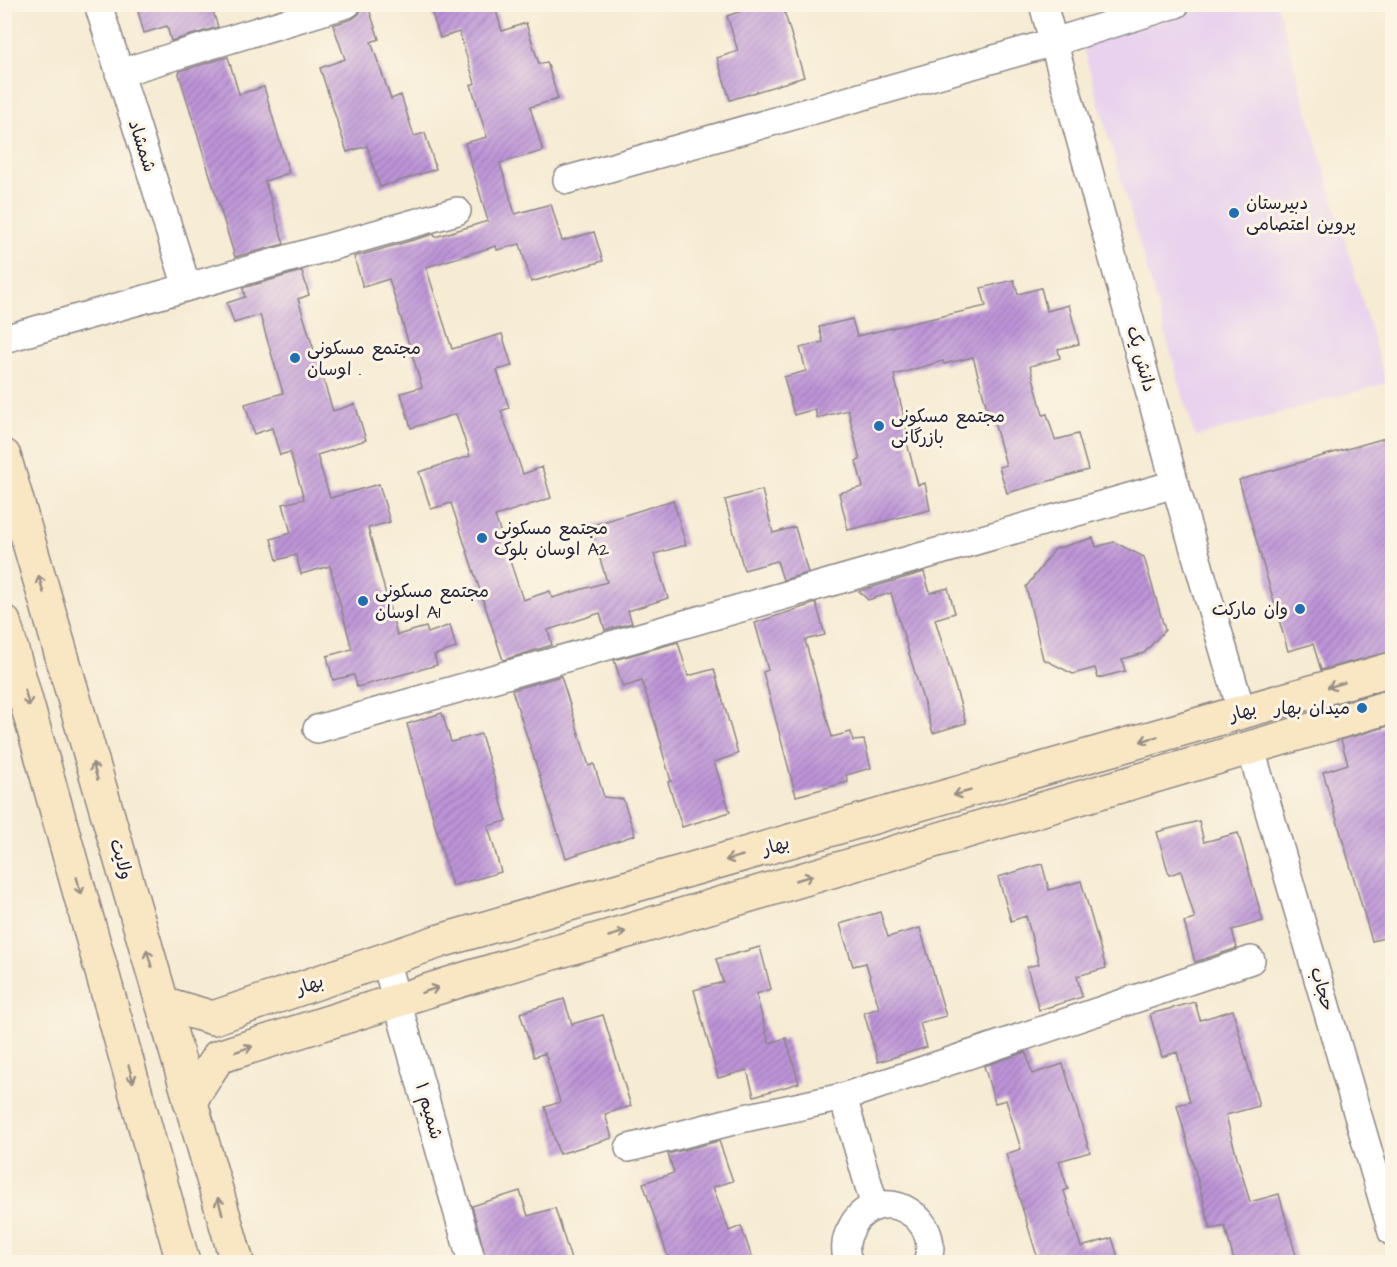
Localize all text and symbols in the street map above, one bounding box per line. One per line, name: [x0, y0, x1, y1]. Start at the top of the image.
street label: شمشاد: [122, 117, 162, 175]
place label: دبیرستان پروین اعتصامی: [1246, 191, 1356, 237]
marker: دبیرستان پروین اعتصامی: [1227, 206, 1241, 220]
street label: دانش یک: [1120, 323, 1162, 395]
place label: مجتمع مسکونی اوسان .: [307, 336, 421, 382]
marker: مجتمع مسکونی اوسان .: [288, 351, 302, 365]
place label: مجتمع مسکونی بازرگانی: [891, 404, 1005, 450]
marker: مجتمع مسکونی بازرگانی: [872, 419, 886, 433]
place label: مجتمع مسکونی اوسان بلوک A2: [494, 516, 610, 562]
marker: مجتمع مسکونی اوسان بلوک A2: [475, 531, 489, 545]
one-way arrow: [35, 574, 46, 593]
place label: مجتمع مسکونی اوسان A1: [375, 579, 489, 625]
marker: مجتمع مسکونی اوسان A1: [356, 594, 370, 608]
place label: وان مارکت: [1212, 597, 1288, 622]
marker: وان مارکت: [1293, 602, 1307, 616]
one-way arrow: [1327, 680, 1346, 691]
one-way arrow: [22, 688, 33, 707]
street label: بهار: [1224, 696, 1260, 728]
place label: میدان بهار: [1272, 696, 1350, 721]
marker: میدان بهار: [1355, 701, 1369, 715]
one-way arrow: [1140, 734, 1159, 745]
one-way arrow: [89, 762, 100, 781]
one-way arrow: [952, 788, 971, 799]
street label: بهار: [757, 830, 793, 862]
street label: ولایت: [103, 836, 139, 882]
one-way arrow: [725, 853, 744, 864]
one-way arrow: [794, 872, 813, 883]
one-way arrow: [74, 876, 85, 895]
one-way arrow: [607, 928, 626, 939]
one-way arrow: [143, 949, 154, 968]
street label: حجاب: [1304, 964, 1340, 1014]
street label: بهار: [291, 969, 327, 1002]
one-way arrow: [420, 984, 439, 995]
one-way arrow: [234, 1043, 253, 1054]
one-way arrow: [126, 1064, 137, 1083]
street label: شمیم ۱: [408, 1080, 449, 1143]
one-way arrow: [214, 1197, 226, 1216]

